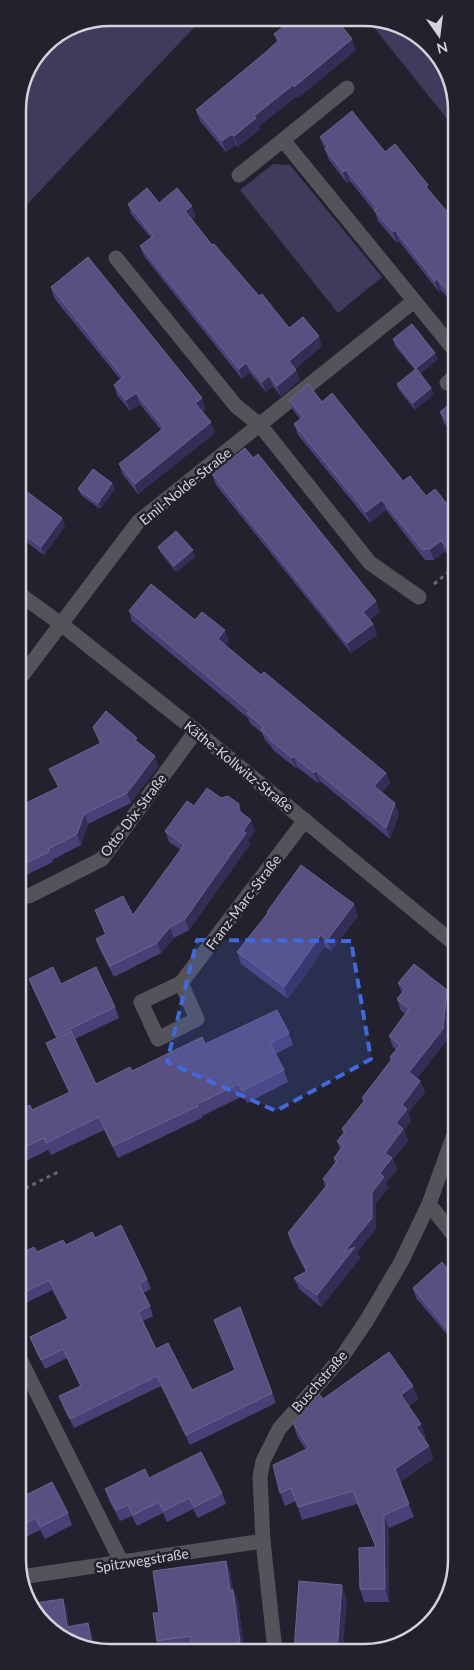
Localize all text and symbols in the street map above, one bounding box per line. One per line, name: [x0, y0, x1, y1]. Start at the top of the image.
north arrow: [414, 10, 464, 60]
text: N: [435, 39, 450, 58]
street label: Emil-Nolde-Straße: [136, 444, 234, 528]
street label: Käthe-Kollwitz-Straße: [181, 717, 297, 815]
street label: Otto-Dix-Straße: [96, 770, 170, 860]
street label: Franz-Marc-Straße: [202, 851, 284, 953]
street label: Buschstraße: [288, 1347, 350, 1415]
street label: Spitzwegstraße: [94, 1544, 190, 1576]

